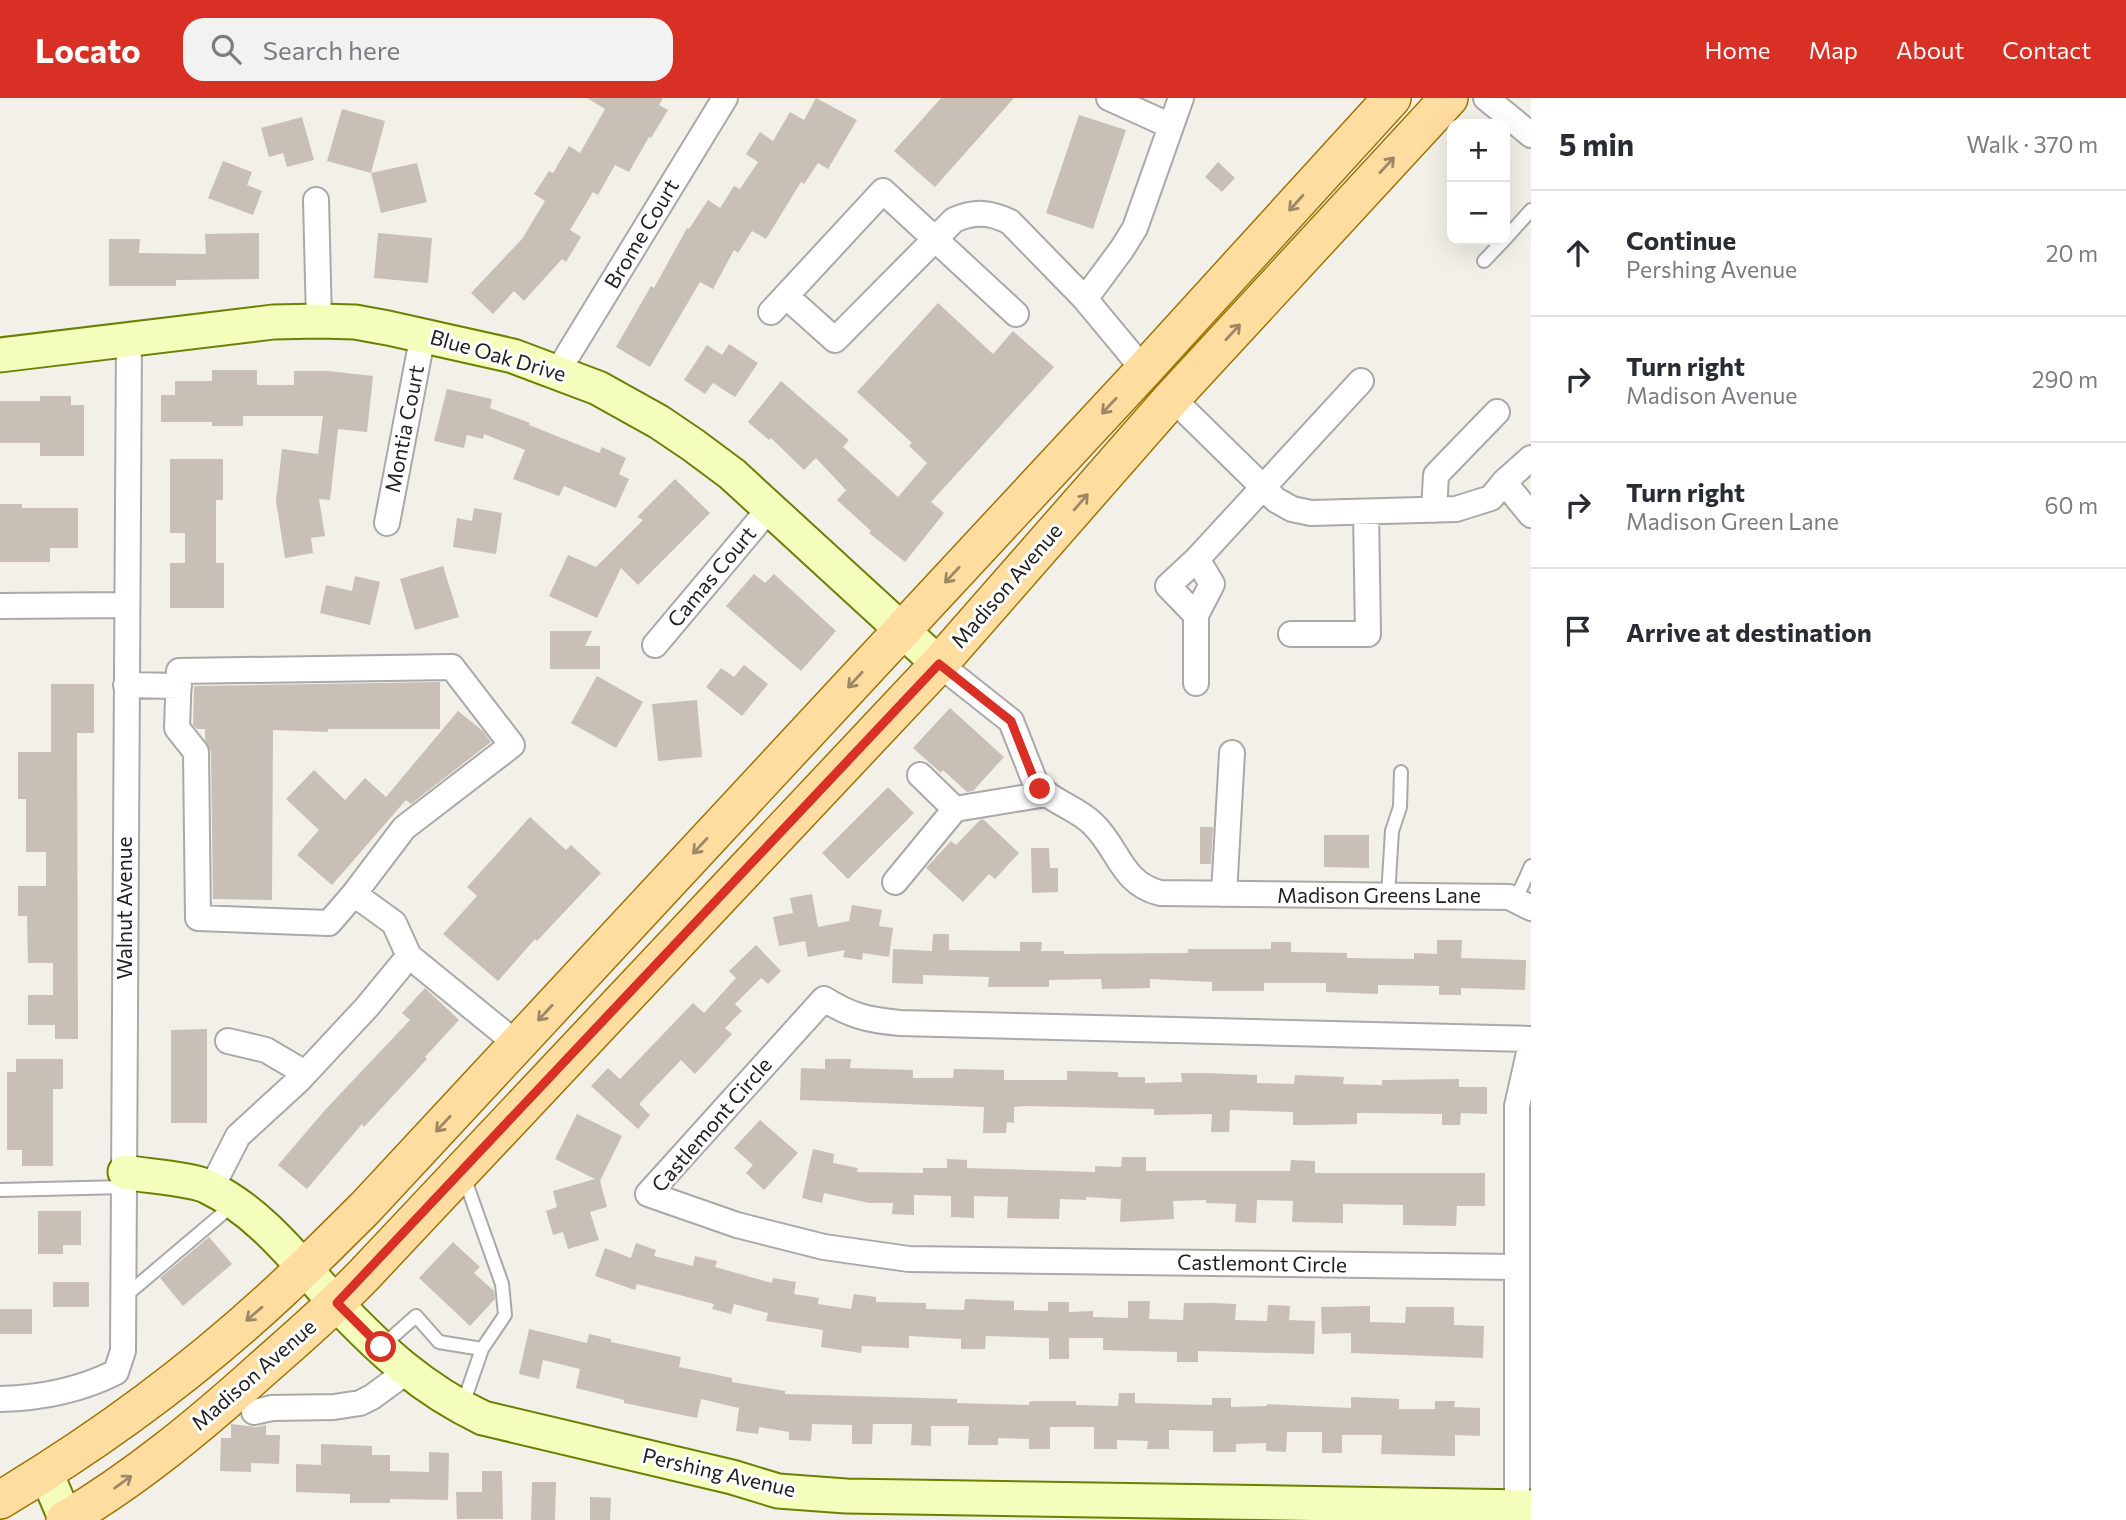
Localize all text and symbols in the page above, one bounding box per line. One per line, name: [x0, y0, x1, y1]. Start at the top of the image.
search box: [183, 18, 673, 81]
text: Locato: [35, 29, 141, 70]
icon: search: [207, 30, 245, 68]
text: Search here: [263, 34, 400, 65]
text: Home: [1705, 35, 1771, 64]
text: Map: [1809, 35, 1858, 64]
text: About: [1896, 35, 1964, 64]
text: Contact: [2002, 35, 2091, 64]
map controls: [1447, 119, 1510, 245]
button: +: [1447, 119, 1510, 182]
text: 5 min: [1559, 125, 1634, 162]
text: Walk · 370 m: [1967, 130, 2098, 158]
one-way arrow: [1379, 157, 1396, 174]
street label: Brome Court: [598, 174, 683, 292]
button: −: [1447, 182, 1510, 245]
one-way arrow: [1288, 194, 1304, 212]
text: Continue: [1626, 224, 1736, 255]
icon: ahead: [1559, 234, 1597, 272]
text: 20 m: [2046, 239, 2098, 267]
text: Pershing Avenue: [1626, 255, 1797, 283]
street label: Blue Oak Drive: [428, 323, 569, 386]
one-way arrow: [1225, 323, 1241, 341]
text: Turn right: [1626, 350, 1745, 381]
icon: right: [1559, 360, 1597, 398]
street label: Montia Court: [379, 363, 428, 495]
text: 290 m: [2032, 365, 2098, 393]
text: Madison Avenue: [1626, 381, 1797, 409]
one-way arrow: [1101, 397, 1118, 415]
text: Turn right: [1626, 476, 1745, 507]
icon: right: [1559, 486, 1597, 524]
text: 60 m: [2045, 491, 2098, 519]
one-way arrow: [1073, 493, 1089, 511]
text: Madison Green Lane: [1626, 507, 1839, 535]
street label: Madison Avenue: [945, 518, 1067, 652]
street label: Camas Court: [661, 521, 760, 632]
one-way arrow: [944, 566, 961, 583]
icon: arrive: [1559, 612, 1597, 650]
text: Arrive at destination: [1626, 616, 1872, 647]
one-way arrow: [846, 671, 863, 688]
route end: [1024, 773, 1055, 804]
street label: Walnut Avenue: [111, 836, 136, 980]
one-way arrow: [692, 837, 708, 855]
street label: Madison Greens Lane: [1277, 882, 1481, 907]
one-way arrow: [537, 1004, 554, 1021]
street label: Castlemont Circle: [646, 1052, 776, 1196]
one-way arrow: [434, 1115, 451, 1132]
street label: Castlemont Circle: [1177, 1249, 1347, 1276]
one-way arrow: [245, 1306, 263, 1322]
street label: Madison Avenue: [186, 1313, 320, 1435]
route start: [365, 1331, 396, 1362]
street label: Pershing Avenue: [640, 1442, 798, 1501]
one-way arrow: [113, 1474, 132, 1489]

